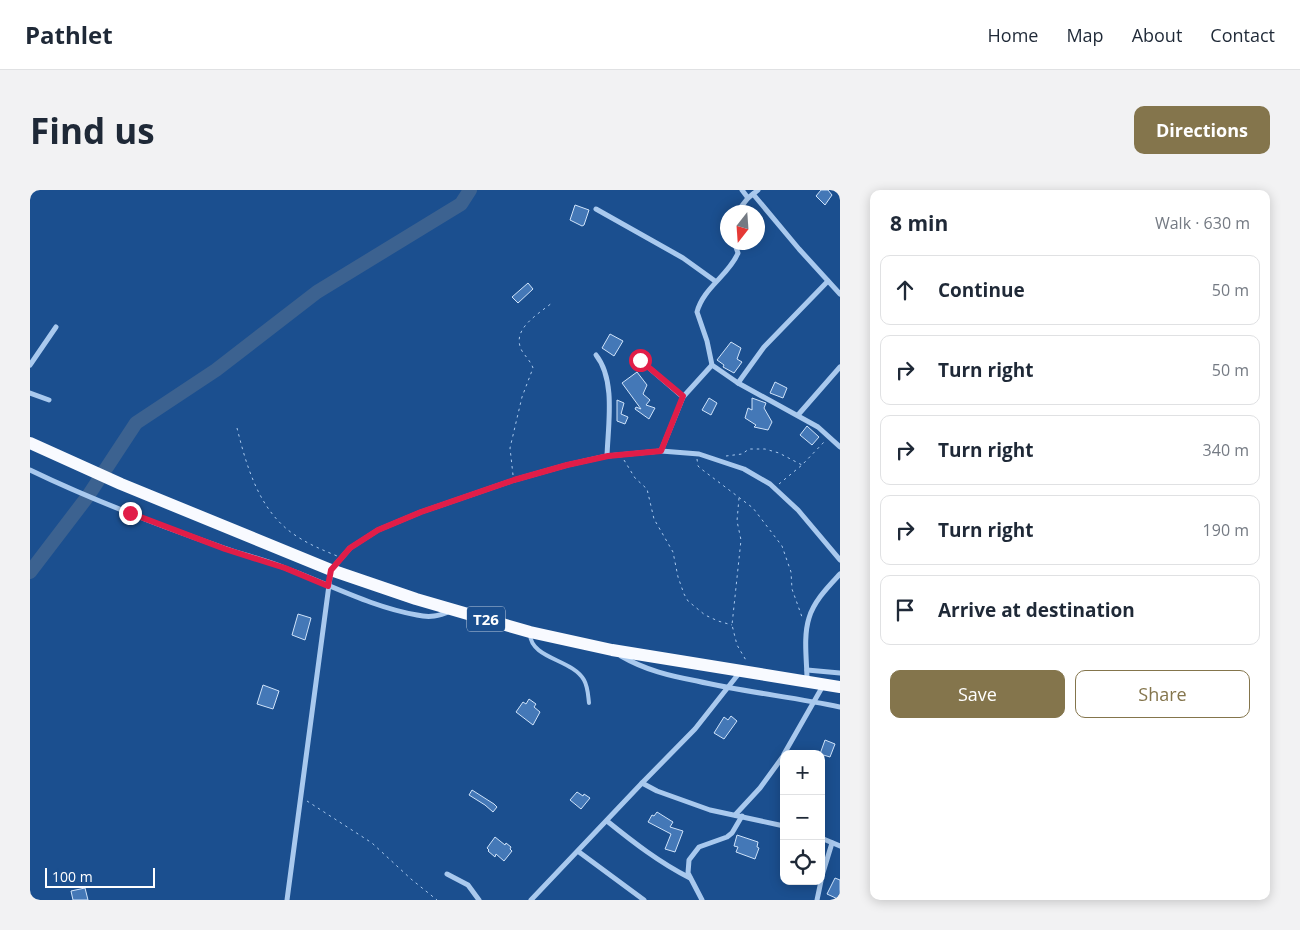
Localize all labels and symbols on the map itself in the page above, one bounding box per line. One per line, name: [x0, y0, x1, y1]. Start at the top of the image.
north arrow: [720, 205, 765, 250]
route start: [629, 349, 652, 372]
route end: [119, 502, 142, 525]
road number: T26: [467, 606, 505, 632]
scale bar: [45, 865, 155, 888]

